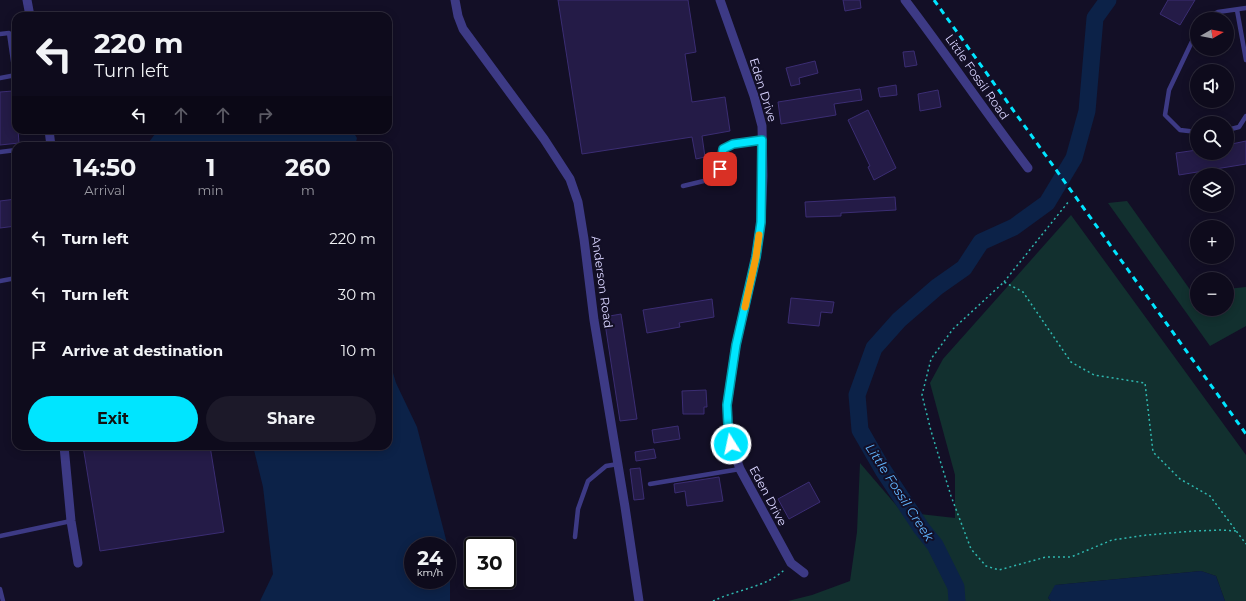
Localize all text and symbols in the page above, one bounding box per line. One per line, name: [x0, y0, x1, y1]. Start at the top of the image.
north arrow: [1190, 12, 1234, 56]
map controls: [1190, 12, 1234, 316]
text: 220 m: [94, 26, 183, 60]
icon: left: [28, 28, 80, 80]
street label: Little Fossil Road: [942, 31, 1013, 122]
street label: Eden Drive: [747, 56, 780, 124]
text: Turn left: [94, 60, 169, 82]
button: sound: [1190, 64, 1234, 108]
icon: left: [128, 104, 150, 126]
icon: ahead: [170, 104, 192, 126]
icon: ahead: [212, 104, 234, 126]
icon: right: [254, 104, 276, 126]
button: search: [1190, 116, 1234, 160]
pin: [703, 152, 737, 186]
text: 14:50: [73, 153, 136, 182]
text: 1: [206, 153, 215, 182]
text: 260: [285, 153, 331, 182]
icon: arrive: [709, 158, 731, 180]
button: layers: [1190, 168, 1234, 212]
text: Arrival: [84, 182, 125, 198]
text: min: [198, 182, 224, 198]
text: m: [301, 182, 315, 198]
button: +: [1190, 220, 1234, 264]
icon: left: [28, 227, 50, 249]
text: Turn left: [62, 229, 129, 248]
text: 220 m: [329, 229, 376, 248]
street label: Anderson Road: [589, 235, 616, 329]
button: −: [1190, 272, 1234, 316]
icon: left: [28, 283, 50, 305]
text: Turn left: [62, 285, 129, 304]
text: 30 m: [338, 285, 376, 304]
icon: arrive: [28, 339, 50, 361]
text: Arrive at destination: [62, 341, 223, 360]
text: 10 m: [341, 341, 376, 360]
button: Exit: [28, 396, 198, 442]
button: Share: [206, 396, 376, 442]
position arrow: [710, 423, 752, 465]
water label: Little Fossil Creek: [862, 440, 938, 545]
street label: Eden Drive: [746, 463, 791, 528]
speed limit sign: 30: [464, 537, 516, 589]
text: 24: [417, 546, 443, 570]
text: km/h: [417, 566, 443, 579]

